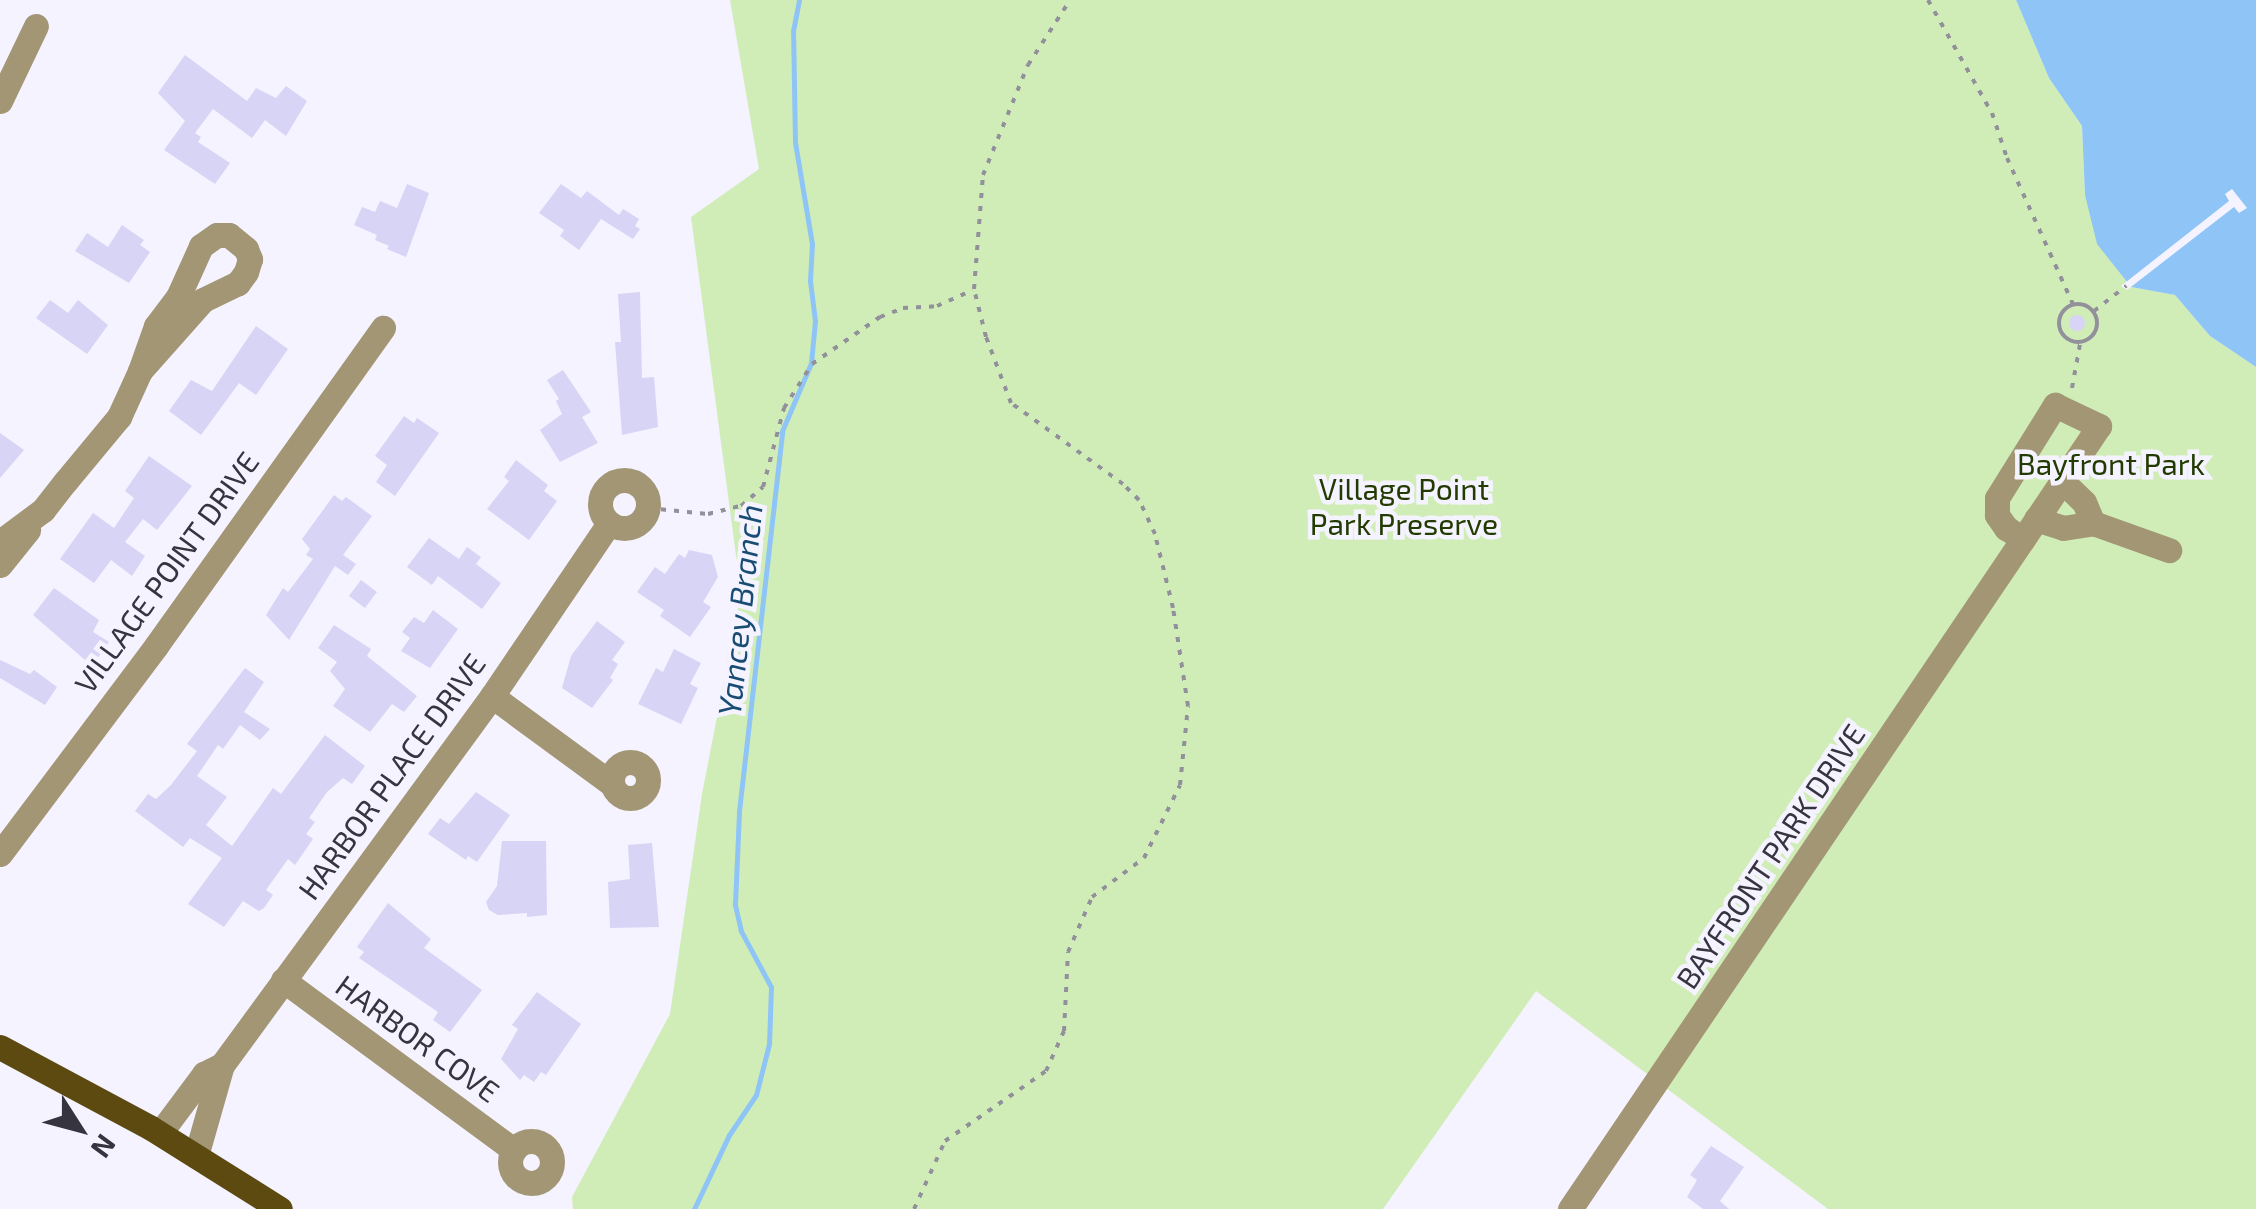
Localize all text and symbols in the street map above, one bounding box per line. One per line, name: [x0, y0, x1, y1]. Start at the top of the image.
street label: VILLAGE POINT DRIVE: [66, 444, 266, 700]
park label: Bayfront Park: [2017, 445, 2205, 481]
park label: Village Point Park Preserve: [1310, 470, 1498, 540]
water label: Yancey Branch: [709, 502, 769, 718]
street label: HARBOR PLACE DRIVE: [290, 646, 492, 906]
street label: BAYFRONT PARK DRIVE: [1668, 717, 1872, 995]
street label: HARBOR COVE: [329, 967, 507, 1109]
north arrow: [30, 1079, 130, 1179]
text: N: [85, 1128, 124, 1165]

